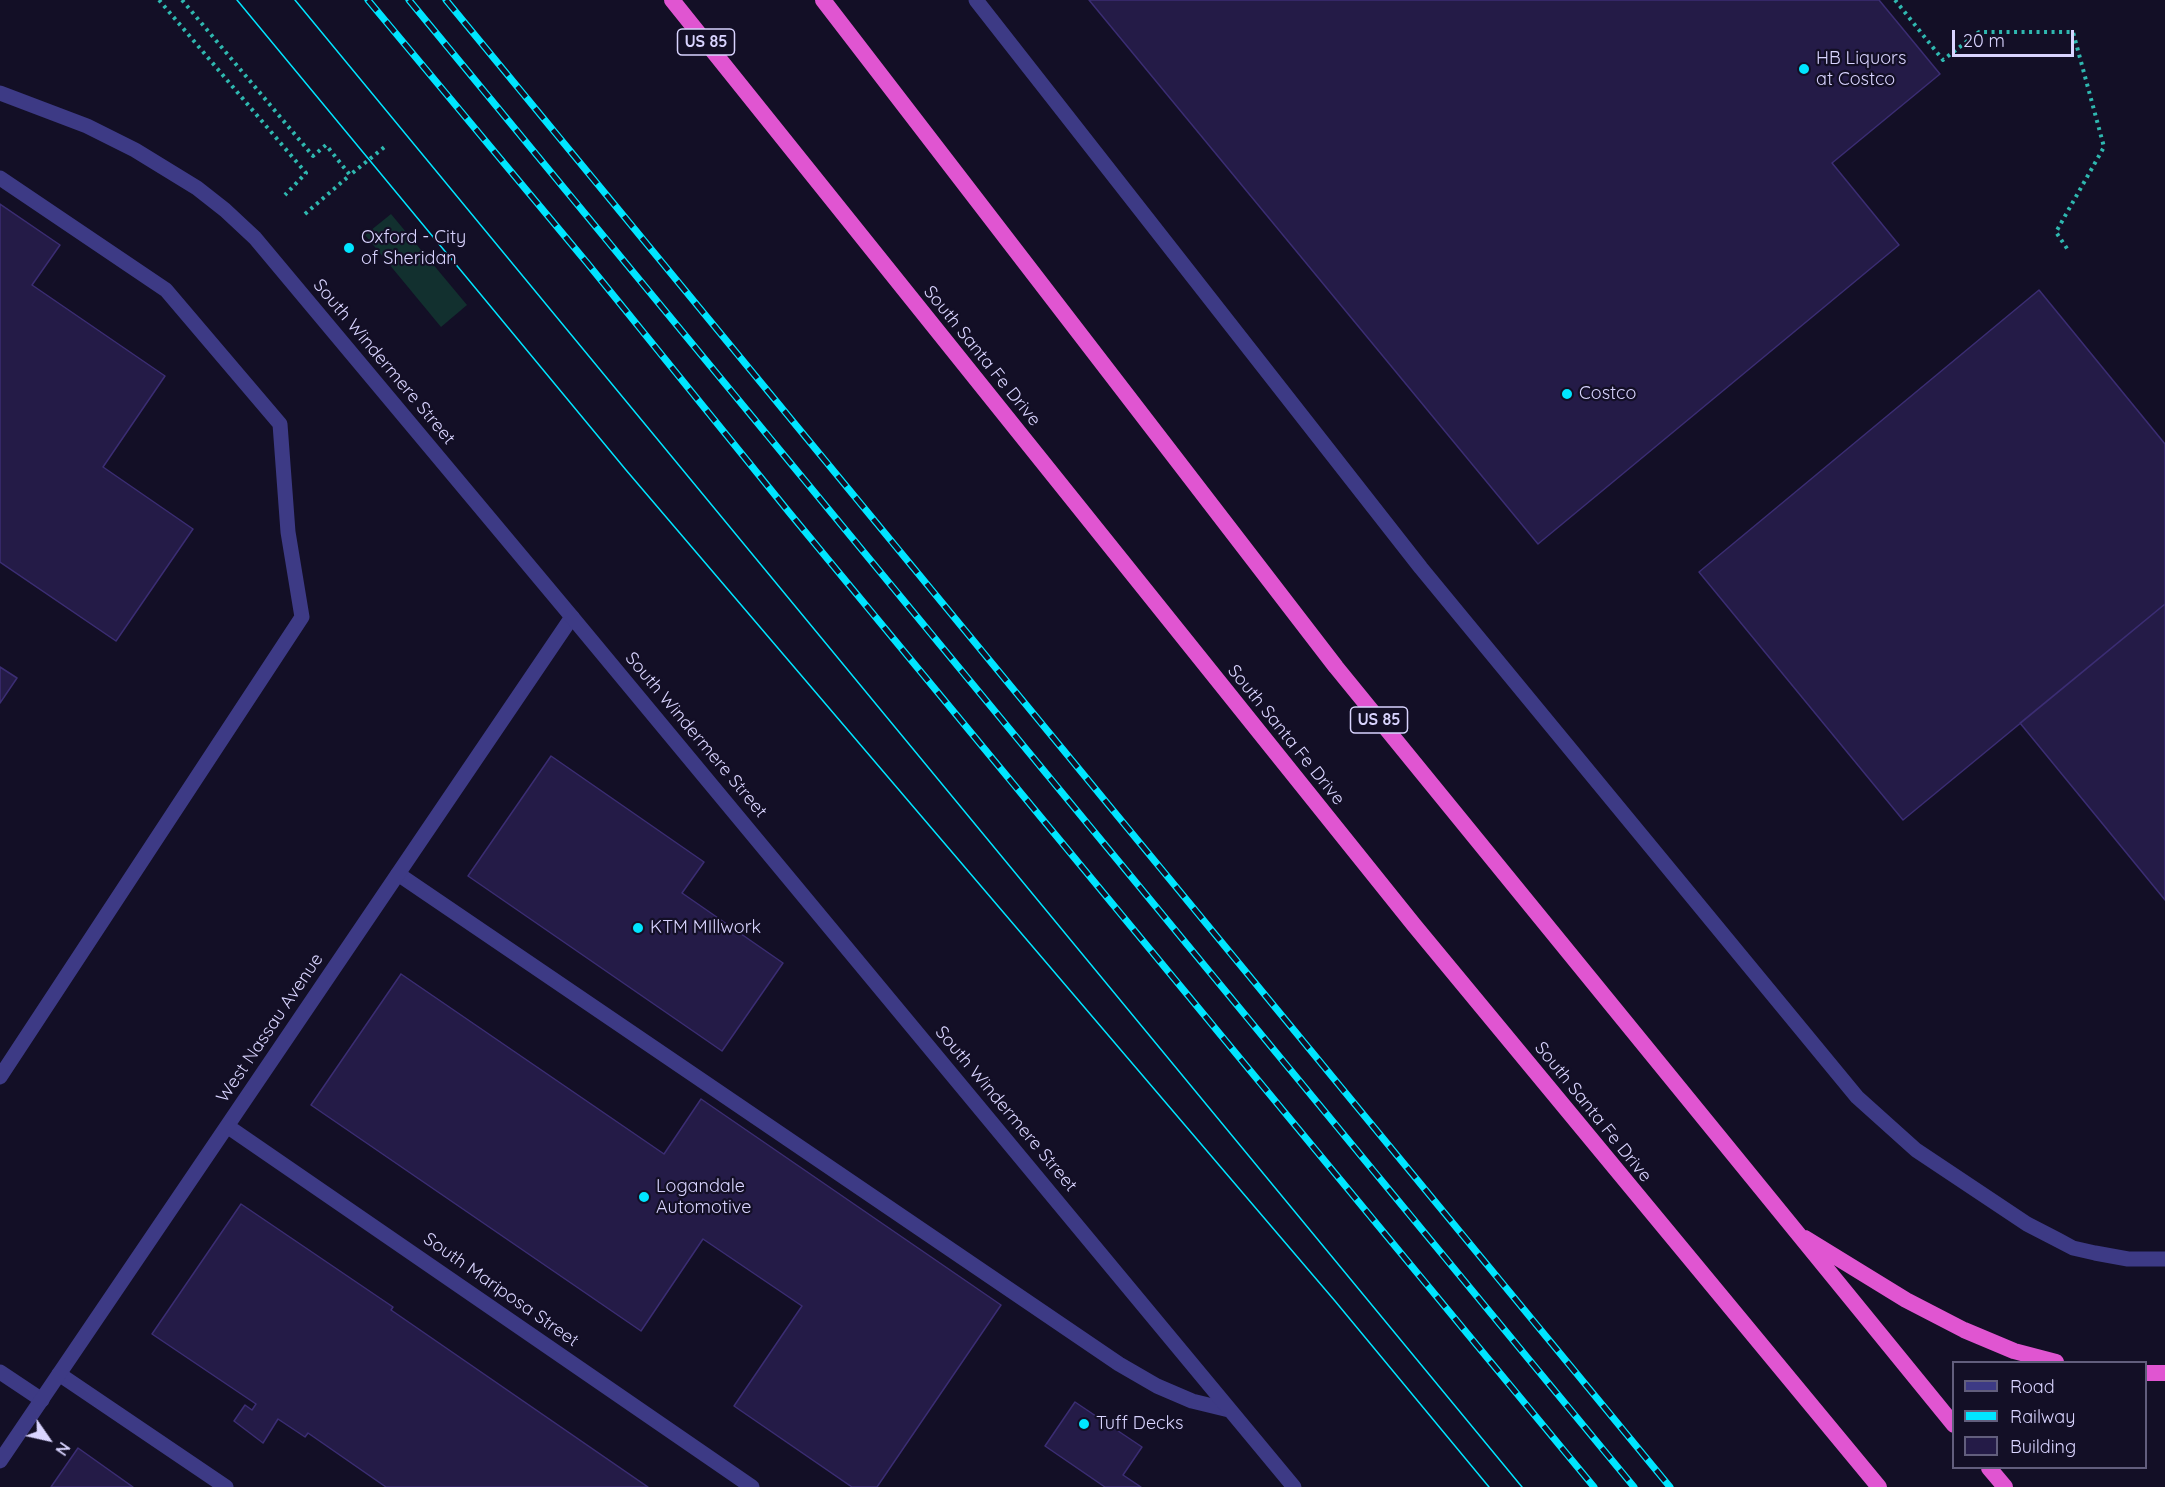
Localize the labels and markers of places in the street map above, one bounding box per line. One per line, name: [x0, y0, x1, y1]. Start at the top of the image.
place label: HB Liquors at Costco: [1816, 48, 1906, 90]
marker: HB Liquors at Costco: [1797, 62, 1811, 76]
place label: Oxford - City of Sheridan: [361, 227, 466, 270]
marker: Oxford - City of Sheridan: [342, 241, 356, 255]
place label: Costco: [1579, 383, 1636, 405]
marker: Costco: [1560, 387, 1574, 401]
place label: KTM MIllwork: [650, 917, 761, 939]
marker: KTM MIllwork: [631, 921, 645, 935]
place label: Logandale Automotive: [656, 1176, 751, 1218]
marker: Logandale Automotive: [637, 1190, 651, 1204]
place label: Tuff Decks: [1096, 1413, 1183, 1435]
marker: Tuff Decks: [1077, 1417, 1091, 1431]

